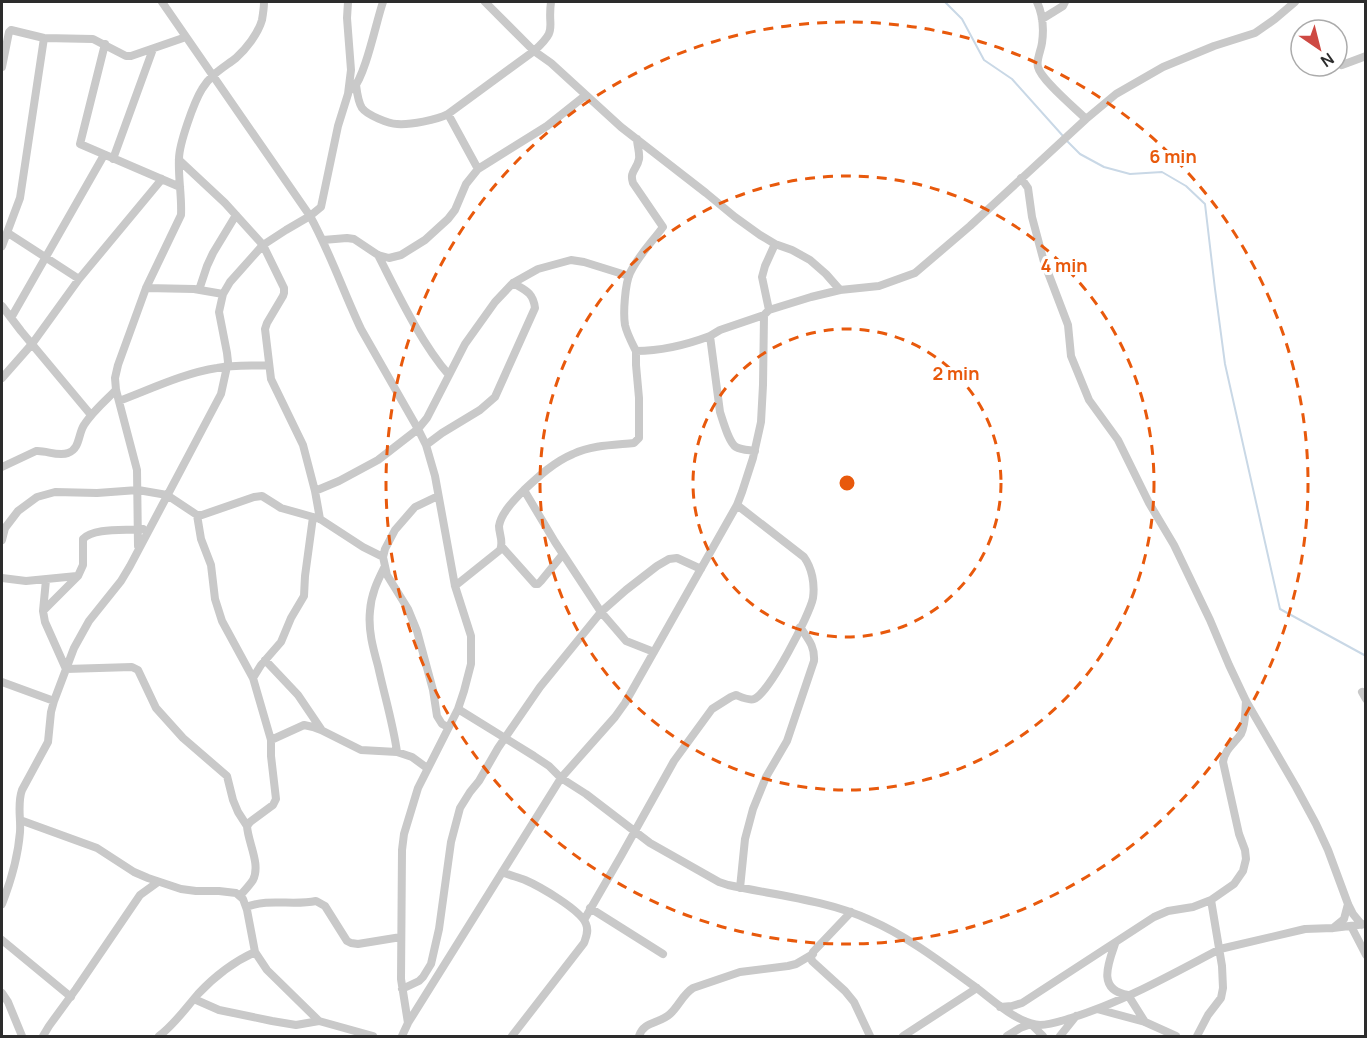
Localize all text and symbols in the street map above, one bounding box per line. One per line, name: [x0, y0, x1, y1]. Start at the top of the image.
north arrow: [1289, 18, 1349, 78]
text: N: [1317, 48, 1339, 73]
text: 6 min: [1149, 144, 1197, 168]
text: 4 min: [1040, 253, 1088, 277]
text: 2 min: [933, 361, 979, 385]
centre of rings: [837, 473, 857, 493]

